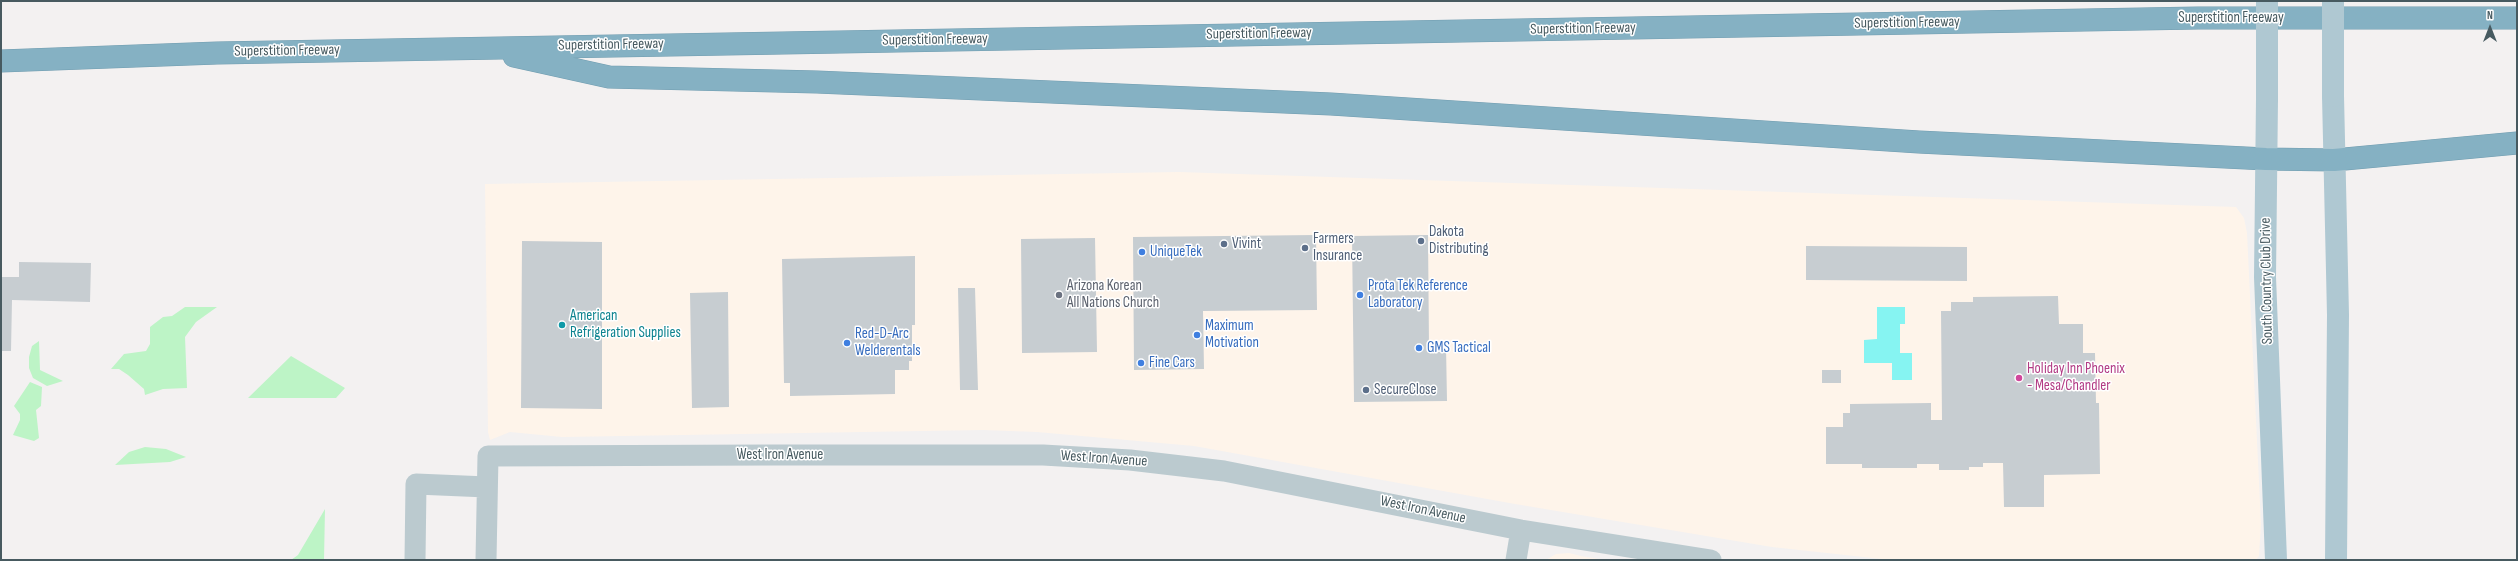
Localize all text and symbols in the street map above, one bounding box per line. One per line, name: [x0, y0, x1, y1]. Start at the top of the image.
north arrow: [2470, 8, 2510, 48]
street label: Superstition Freeway: [2178, 9, 2284, 27]
text: N: [2487, 9, 2493, 22]
street label: Superstition Freeway: [1854, 13, 1960, 33]
street label: Superstition Freeway: [1530, 19, 1636, 39]
street label: Superstition Freeway: [1206, 24, 1312, 44]
street label: Superstition Freeway: [882, 30, 988, 50]
street label: Superstition Freeway: [558, 35, 664, 55]
street label: Superstition Freeway: [234, 41, 340, 61]
street label: South Country Club Drive: [2257, 217, 2277, 345]
place label: Dakota Distributing: [1429, 223, 1488, 258]
place label: Farmers Insurance: [1313, 230, 1362, 265]
place label: Vivint: [1232, 235, 1261, 253]
marker: Dakota Distributing: [1416, 236, 1426, 246]
marker: Vivint: [1219, 239, 1229, 249]
place label: UniqueTek: [1150, 243, 1202, 261]
marker: Farmers Insurance: [1300, 243, 1310, 253]
marker: UniqueTek: [1137, 247, 1147, 257]
place label: Arizona Korean All Nations Church: [1067, 277, 1159, 312]
place label: Prota Tek Reference Laboratory: [1368, 277, 1468, 312]
marker: Arizona Korean All Nations Church: [1054, 290, 1064, 300]
marker: Prota Tek Reference Laboratory: [1355, 290, 1365, 300]
place label: American Refrigeration Supplies: [570, 307, 681, 342]
place label: Maximum Motivation: [1205, 317, 1259, 352]
marker: American Refrigeration Supplies: [557, 320, 567, 330]
place label: Red-D-Arc Welderentals: [855, 325, 921, 360]
marker: Maximum Motivation: [1192, 330, 1202, 340]
marker: Red-D-Arc Welderentals: [842, 338, 852, 348]
place label: GMS Tactical: [1427, 339, 1491, 357]
marker: GMS Tactical: [1414, 343, 1424, 353]
place label: Fine Cars: [1149, 354, 1195, 372]
marker: Fine Cars: [1136, 358, 1146, 368]
place label: Holiday Inn Phoenix - Mesa/Chandler: [2027, 360, 2125, 395]
marker: Holiday Inn Phoenix - Mesa/Chandler: [2014, 373, 2024, 383]
place label: SecureClose: [1374, 381, 1437, 399]
marker: SecureClose: [1361, 385, 1371, 395]
street label: West Iron Avenue: [737, 446, 823, 464]
street label: West Iron Avenue: [1060, 447, 1148, 471]
street label: West Iron Avenue: [1379, 492, 1467, 528]

